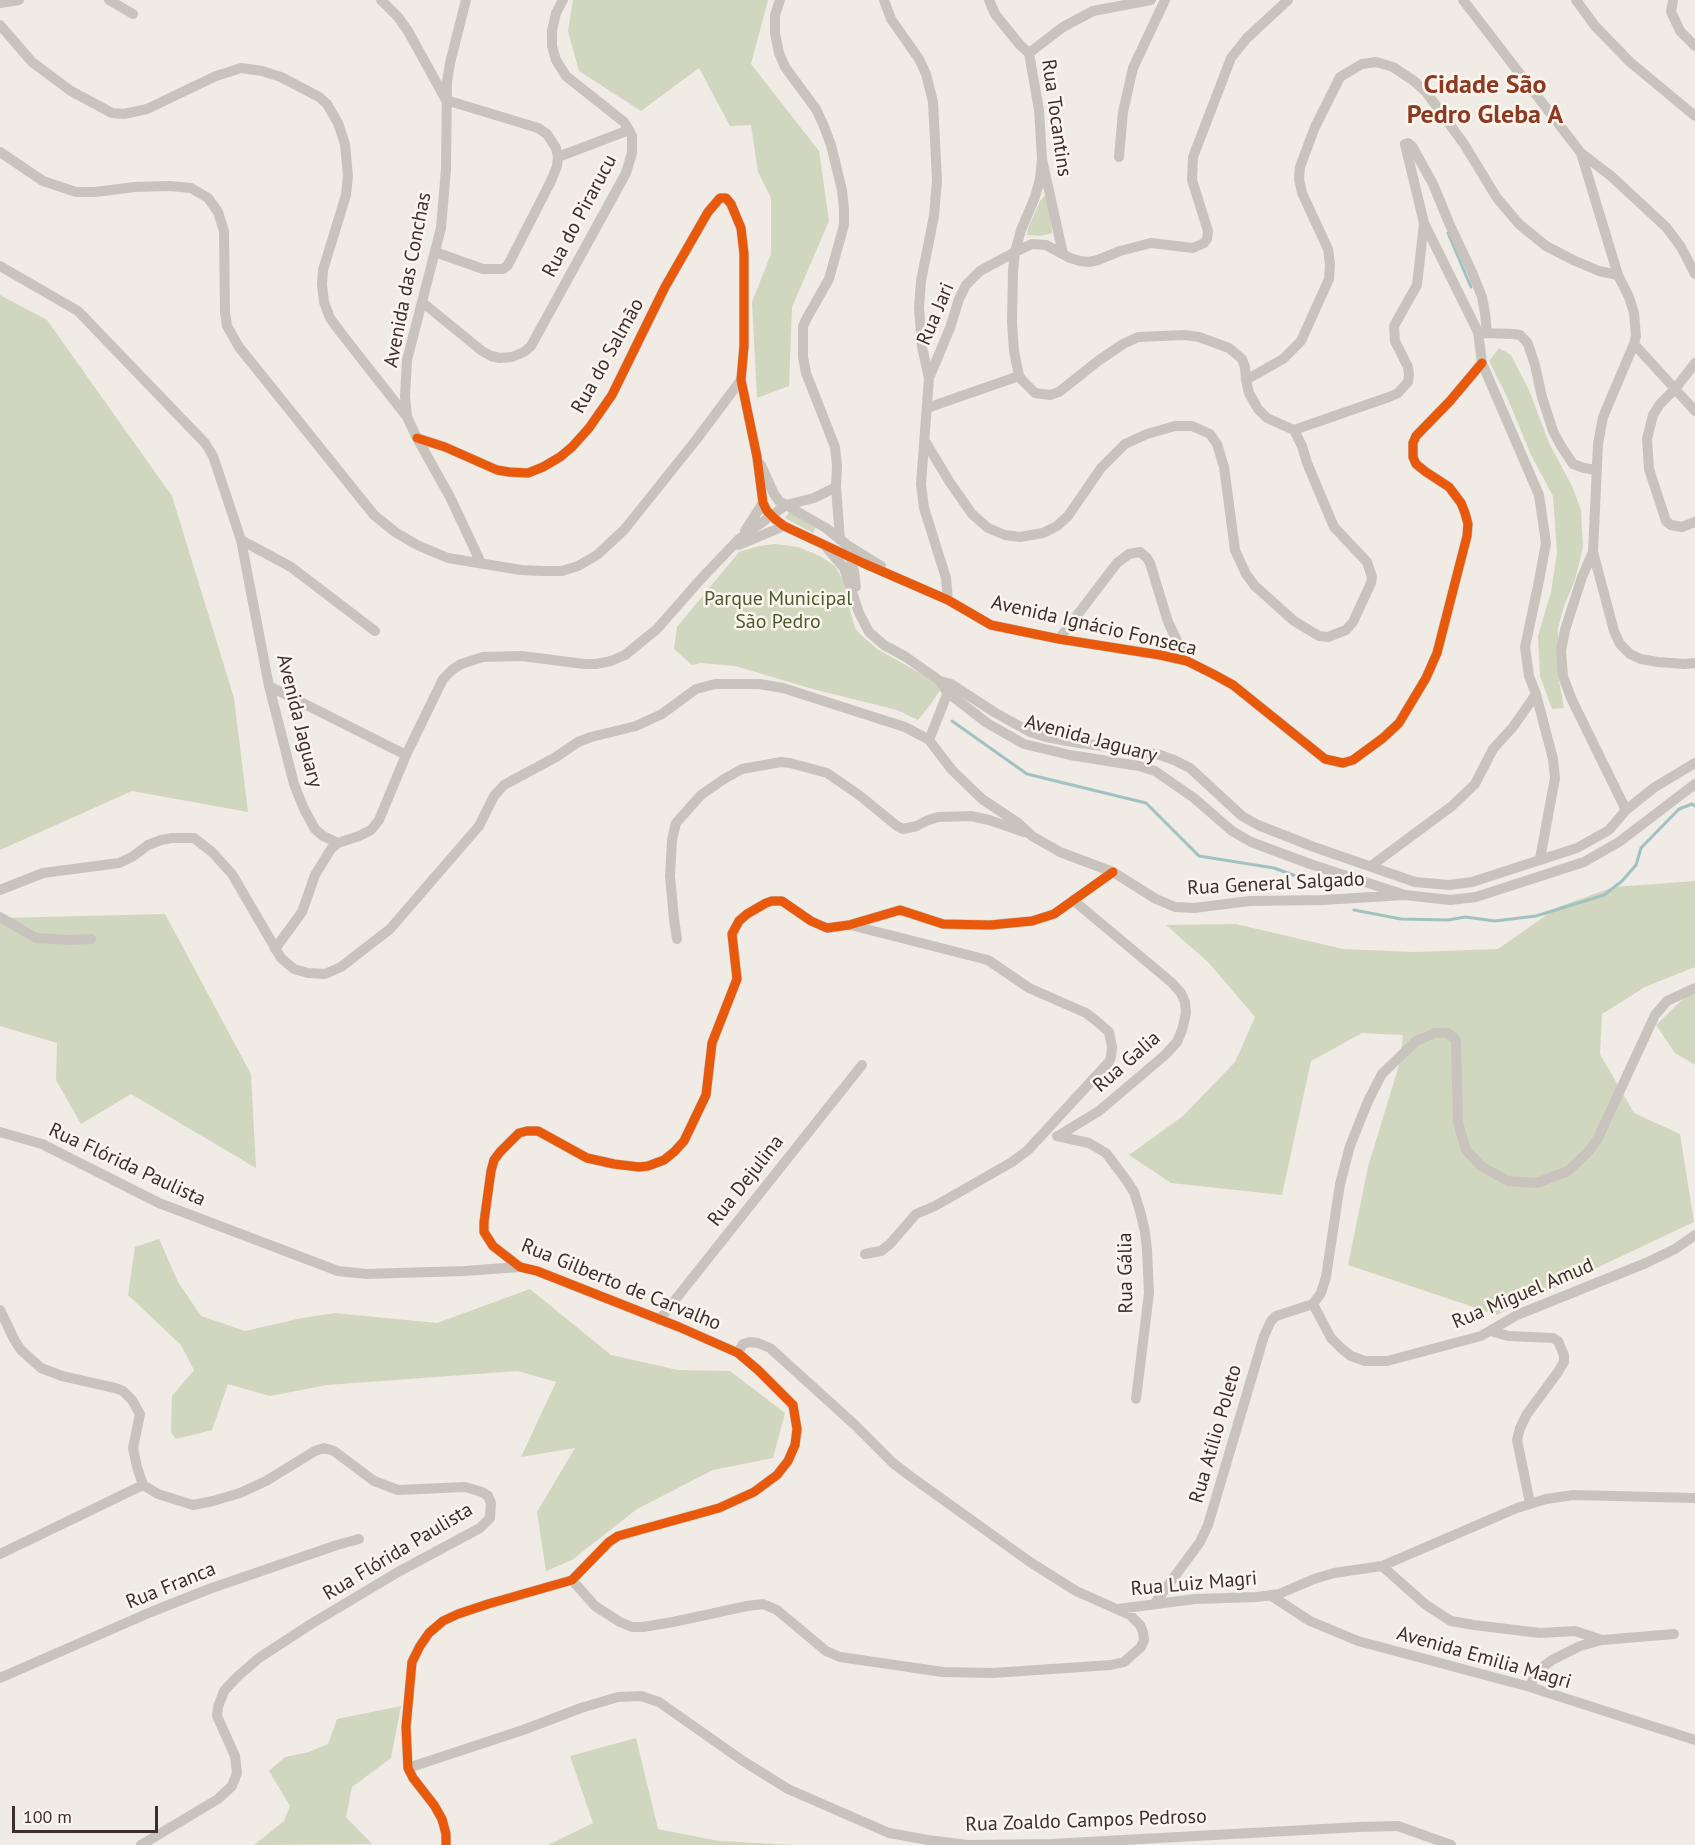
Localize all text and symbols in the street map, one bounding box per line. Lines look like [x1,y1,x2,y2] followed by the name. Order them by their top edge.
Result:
[1036,58,1076,178] street label: Rua Tocantins
[1407,70,1563,132] district label: Cidade São Pedro Gleba A
[538,151,622,281] street label: Rua do Pirarucu
[379,190,437,370] street label: Avenida das Conchas
[912,279,960,349] street label: Rua Jari
[567,294,649,418] street label: Rua do Salmão
[704,587,852,634] park label: Parque Municipal São Pedro
[989,591,1199,661] street label: Avenida Ignácio Fonseca
[271,652,327,790] street label: Avenida Jaguary
[1022,710,1160,768] street label: Avenida Jaguary
[1187,867,1365,901] street label: Rua General Salgado
[1089,1026,1165,1098] street label: Rua Galia
[45,1118,209,1212] street label: Rua Flórida Paulista
[703,1131,789,1231] street label: Rua Dejulina
[1113,1232,1139,1314] street label: Rua Gália
[518,1234,724,1336] street label: Rua Gilberto de Carvalho
[1449,1253,1597,1335] street label: Rua Miguel Amud
[1185,1362,1247,1506] street label: Rua Atílio Poleto
[319,1498,477,1606] street label: Rua Flórida Paulista
[123,1557,219,1615] street label: Rua Franca
[1130,1567,1258,1601] street label: Rua Luiz Magri
[1394,1622,1574,1694] street label: Avenida Emilia Magri
[15,1794,160,1832] scale bar
[23,1805,72,1828] text: 100 m
[965,1805,1207,1837] street label: Rua Zoaldo Campos Pedroso

